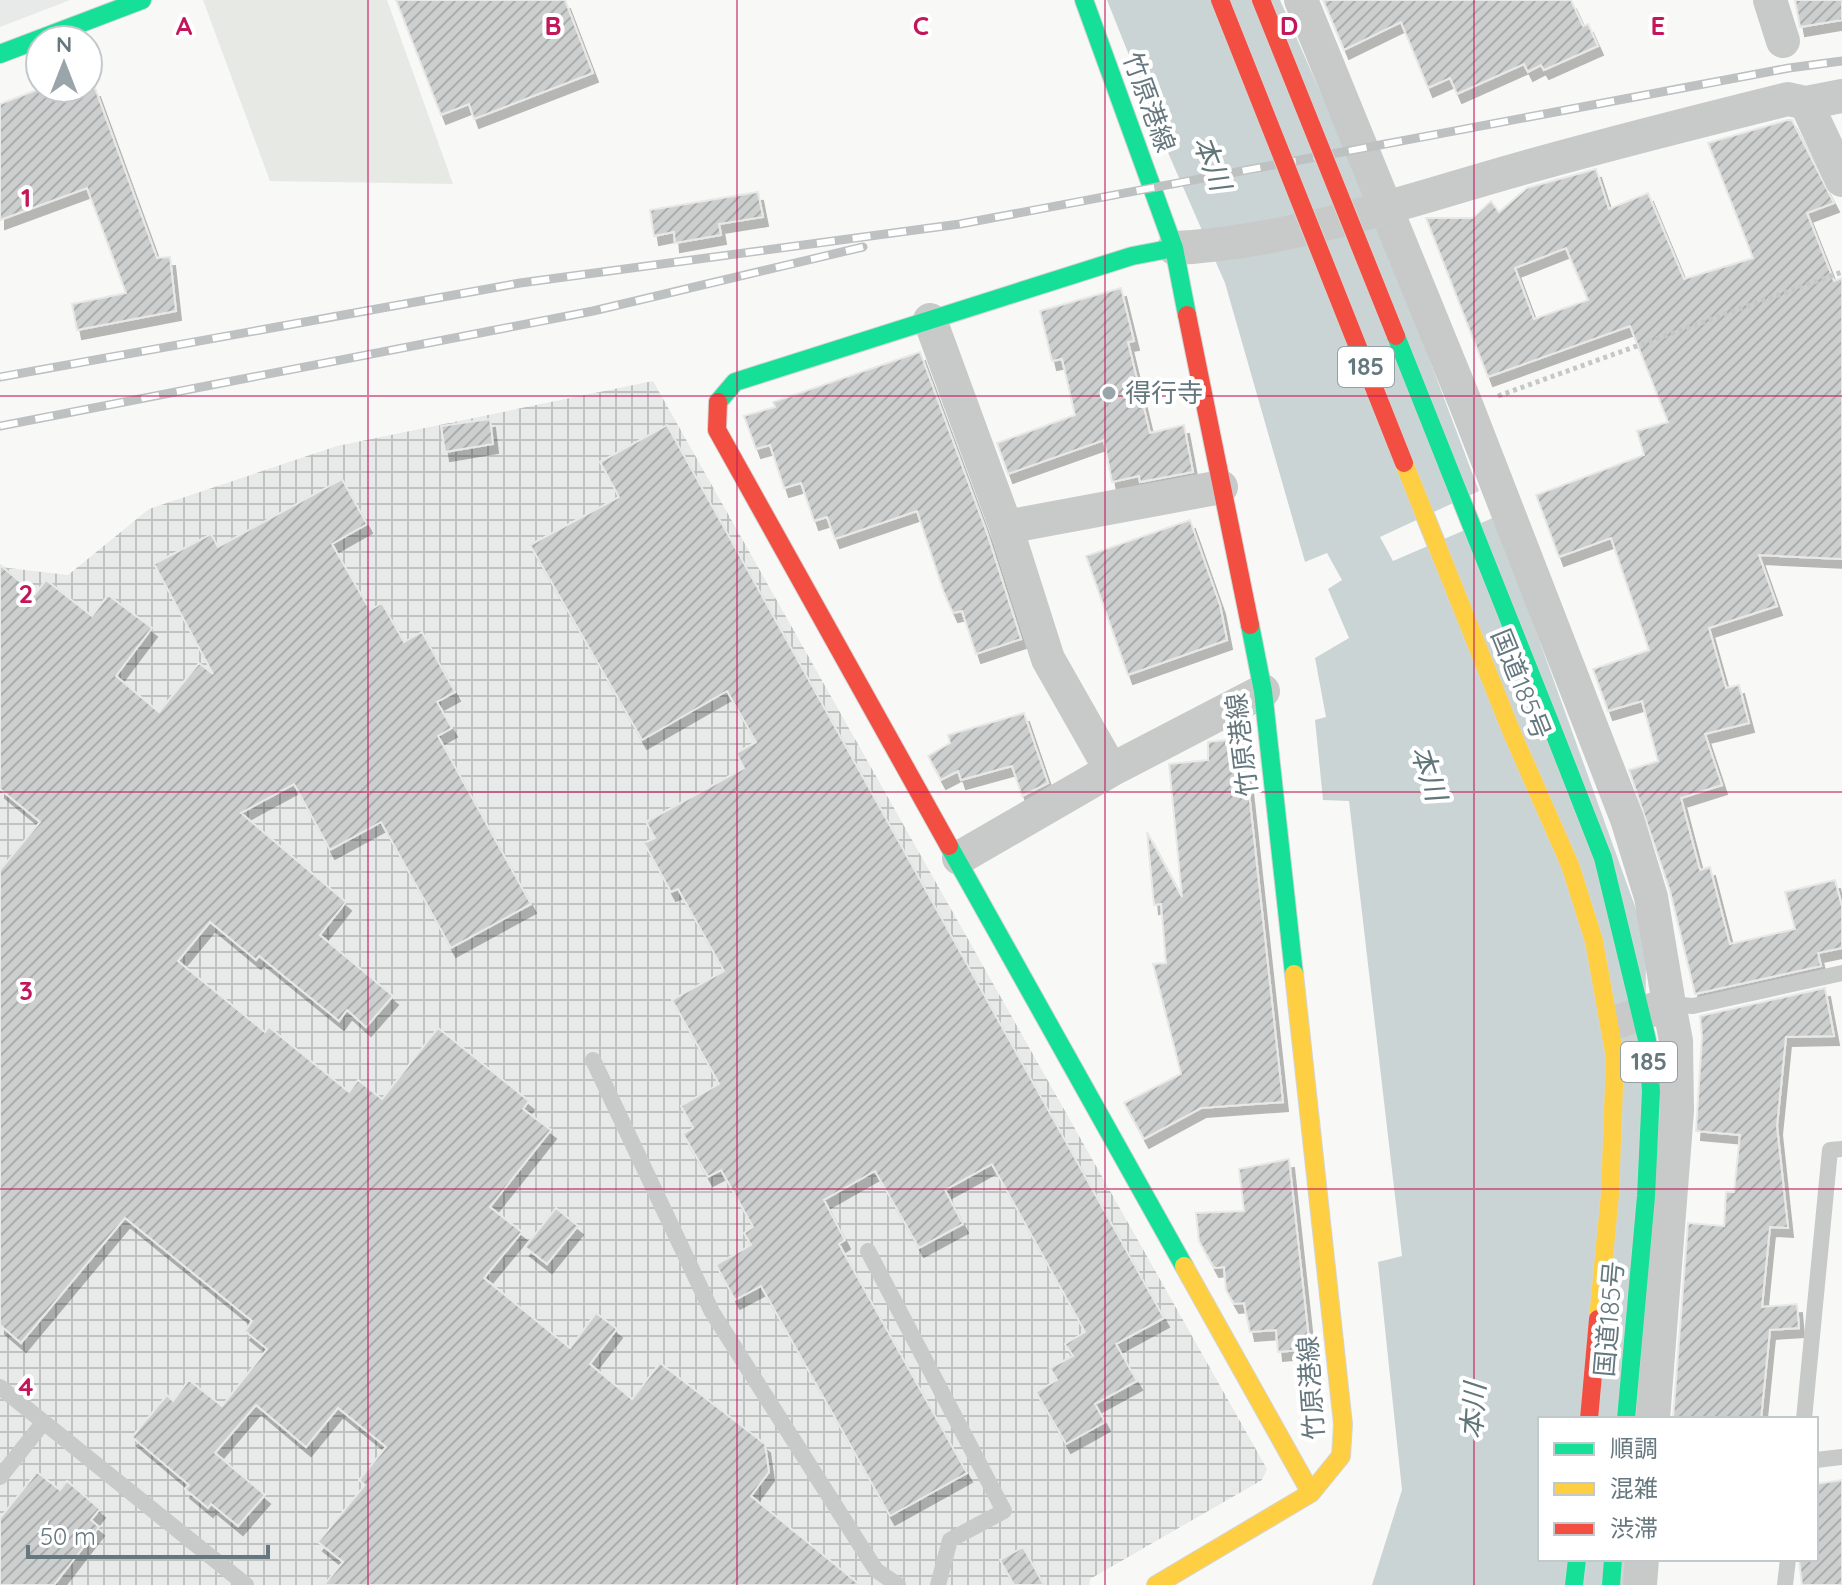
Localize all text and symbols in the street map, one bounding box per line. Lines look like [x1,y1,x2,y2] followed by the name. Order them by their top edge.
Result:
[176,9,193,42] text: A
[544,9,562,42] text: B
[913,9,929,42] text: C
[1280,9,1298,42] text: D
[1651,9,1665,42] text: E
[24,24,104,104] north arrow
[56,30,72,58] text: N
[1116,47,1183,156] street label: 竹原港線
[1186,130,1240,198] water label: 本川
[21,181,31,214] text: 1
[1338,347,1394,387] road number: 185
[1125,376,1203,409] place label: 得行寺
[1100,384,1118,402] marker: 得行寺
[19,577,33,610] text: 2
[1484,624,1558,744] street label: 国道185号
[1219,691,1264,799] street label: 竹原港線
[1404,741,1456,808] water label: 本川
[19,974,33,1007] text: 3
[1621,1042,1677,1082] road number: 185
[1587,1260,1630,1378] street label: 国道185号
[1290,1335,1331,1441] street label: 竹原港線
[18,1370,34,1403] text: 4
[1453,1379,1492,1440] water label: 本川
[1538,1417,1818,1561] legend
[1610,1433,1658,1463] text: 順調
[1610,1473,1658,1503] text: 混雑
[28,1509,268,1559] scale bar
[1610,1513,1658,1543] text: 渋滞
[40,1521,96,1551] text: 50 m

